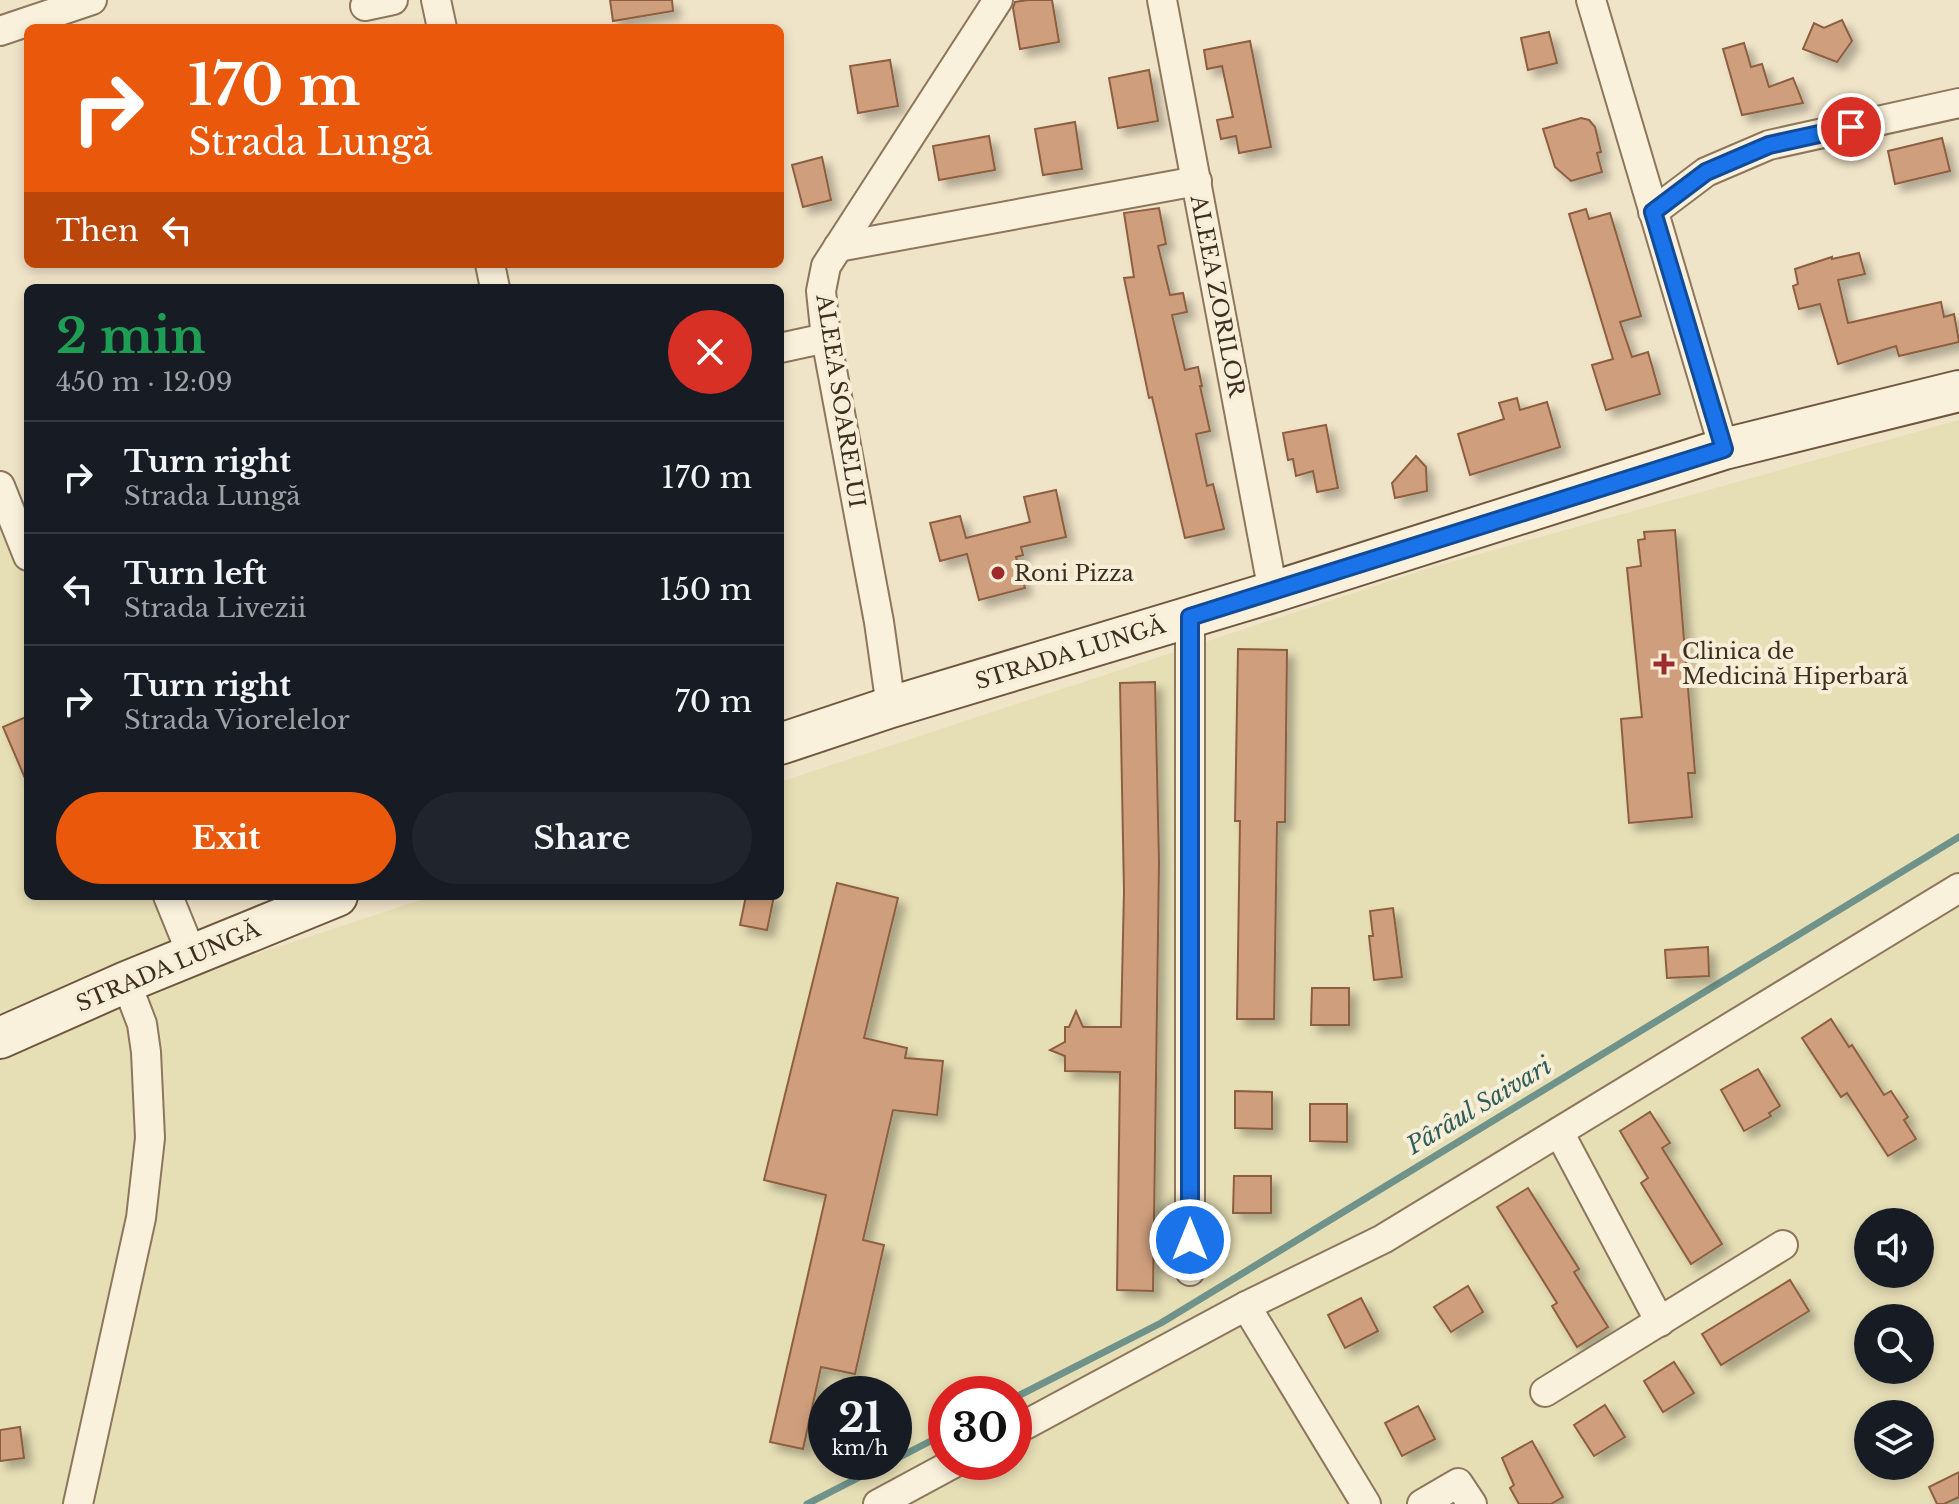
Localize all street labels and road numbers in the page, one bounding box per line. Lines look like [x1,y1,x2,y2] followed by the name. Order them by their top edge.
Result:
[1185,192,1250,400] street label: ALEEA ZORILOR
[810,292,871,510] street label: ALEEA SOARELUI
[972,610,1169,695] street label: STRADA LUNGĂ
[72,914,265,1017] street label: STRADA LUNGĂ

